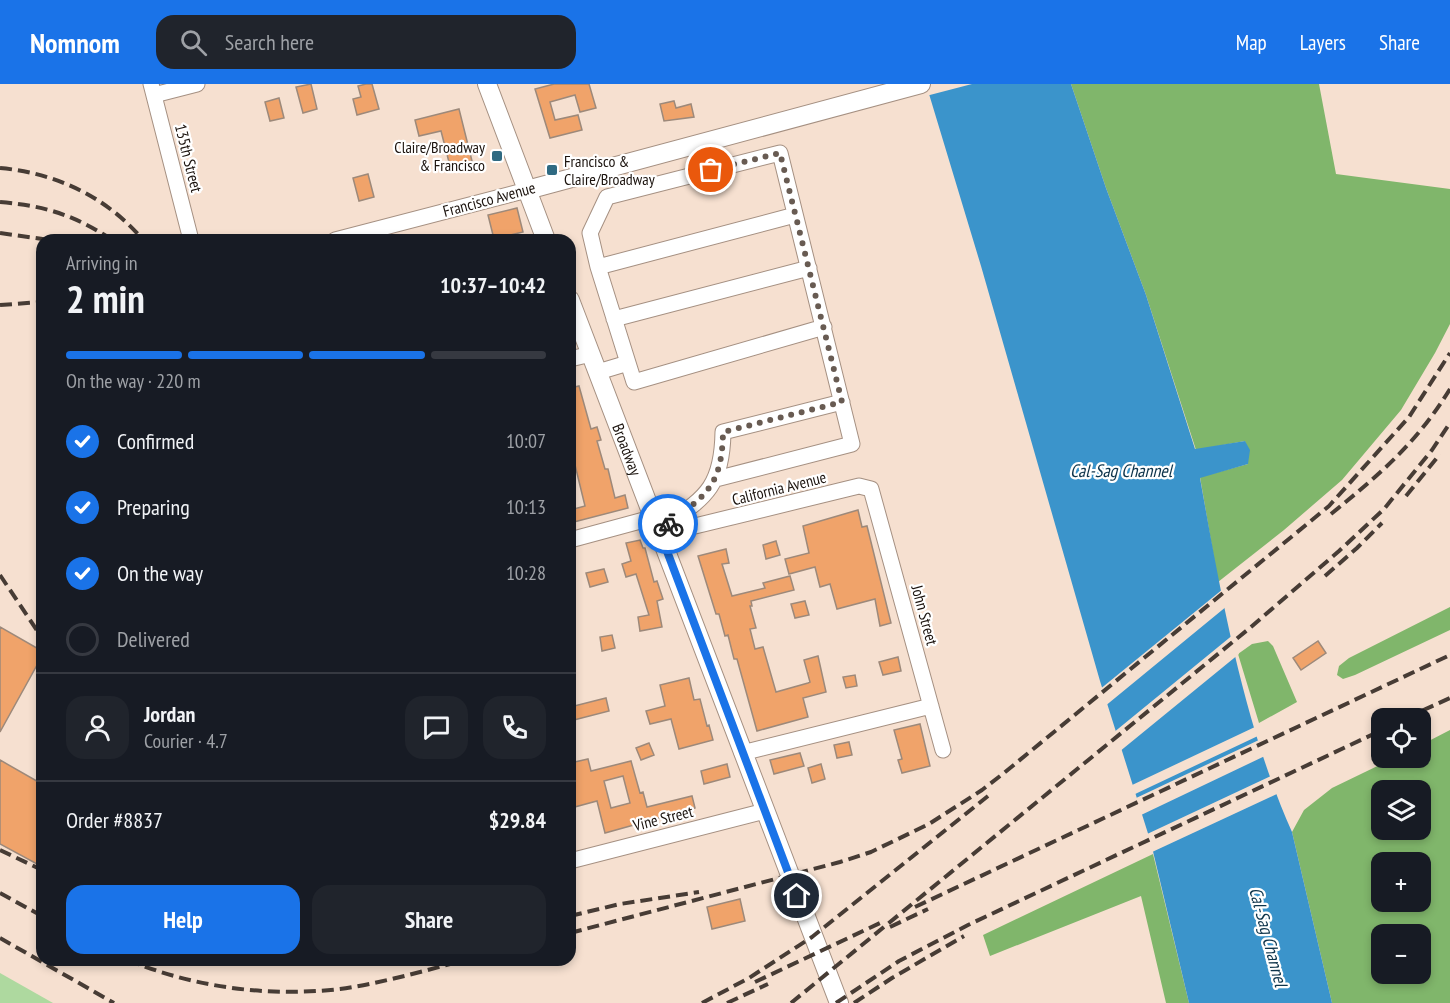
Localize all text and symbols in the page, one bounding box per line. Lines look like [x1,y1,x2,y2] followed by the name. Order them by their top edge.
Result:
[156,15,576,69] search box
[30,24,120,61] text: Nomnom
[177,26,210,59] icon: search
[225,28,314,56] text: Search here
[1236,29,1267,56] text: Map
[1300,29,1346,56] text: Layers
[1379,29,1420,56] text: Share
[171,122,207,195] street label: 135th Street
[394,137,485,175] place label: Claire/Broadway & Francisco
[685,144,736,195] pin
[490,149,504,163] marker: Claire/Broadway & Francisco
[564,151,655,189] place label: Francisco & Claire/Broadway
[694,153,727,186] icon: bag
[545,163,559,177] marker: Francisco & Claire/Broadway
[441,177,537,221] street label: Francisco Avenue
[66,250,138,276] text: Arriving in
[440,271,546,299] text: 10:37–10:42
[66,273,145,324] text: 2 min
[66,368,201,394] text: On the way · 220 m
[608,421,646,478] street label: Broadway
[66,425,99,458] icon: check
[117,427,194,455] text: Confirmed
[506,428,546,454] text: 10:07
[1070,459,1174,482] water label: Cal-Sag Channel
[730,467,828,509] street label: California Avenue
[66,491,99,524] icon: check
[117,493,190,521] text: Preparing
[506,494,546,520] text: 10:13
[638,494,698,554] courier
[652,508,685,541] icon: bike
[66,557,99,590] icon: check
[117,559,203,587] text: On the way
[506,560,546,586] text: 10:28
[907,582,943,648] street label: John Street
[117,625,190,653] text: Delivered
[66,696,129,759] button: person
[405,696,468,759] button: chat
[483,696,546,759] button: phone
[144,700,195,728] text: Jordan
[1371,708,1431,984] map controls
[1371,708,1431,768] button: locate
[144,728,228,754] text: Courier · 4.7
[1371,780,1431,840] button: layers
[630,801,696,835] street label: Vine Street
[66,806,163,834] text: Order #8837
[489,806,546,834] text: $29.84
[1371,852,1431,912] button: +
[771,870,822,921] pin
[780,879,813,912] icon: home
[66,885,300,954] button: Help
[312,885,546,954] button: Share
[1244,885,1293,991] water label: Cal-Sag Channel
[1371,924,1431,984] button: −

